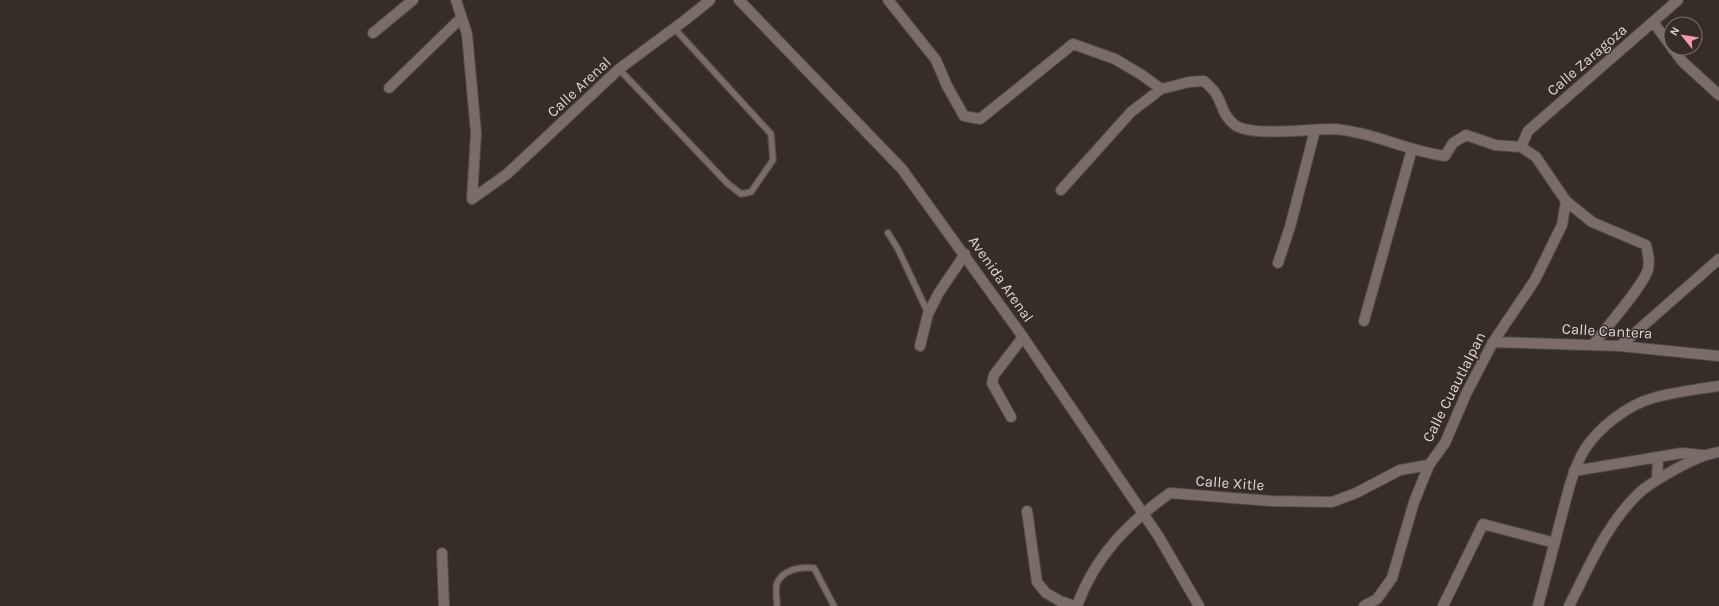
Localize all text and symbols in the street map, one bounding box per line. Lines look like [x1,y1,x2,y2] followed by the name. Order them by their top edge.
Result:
[1663,16,1703,56] north arrow
[1543,20,1631,100] street label: Calle Zaragoza
[1667,25,1682,38] text: N
[543,53,615,121] street label: Calle Arenal
[965,232,1037,326] street label: Avenida Arenal
[1561,320,1653,342] street label: Calle Cantera
[1418,329,1490,445] street label: Calle Cuautlalpan
[1195,472,1265,494] street label: Calle Xitle

